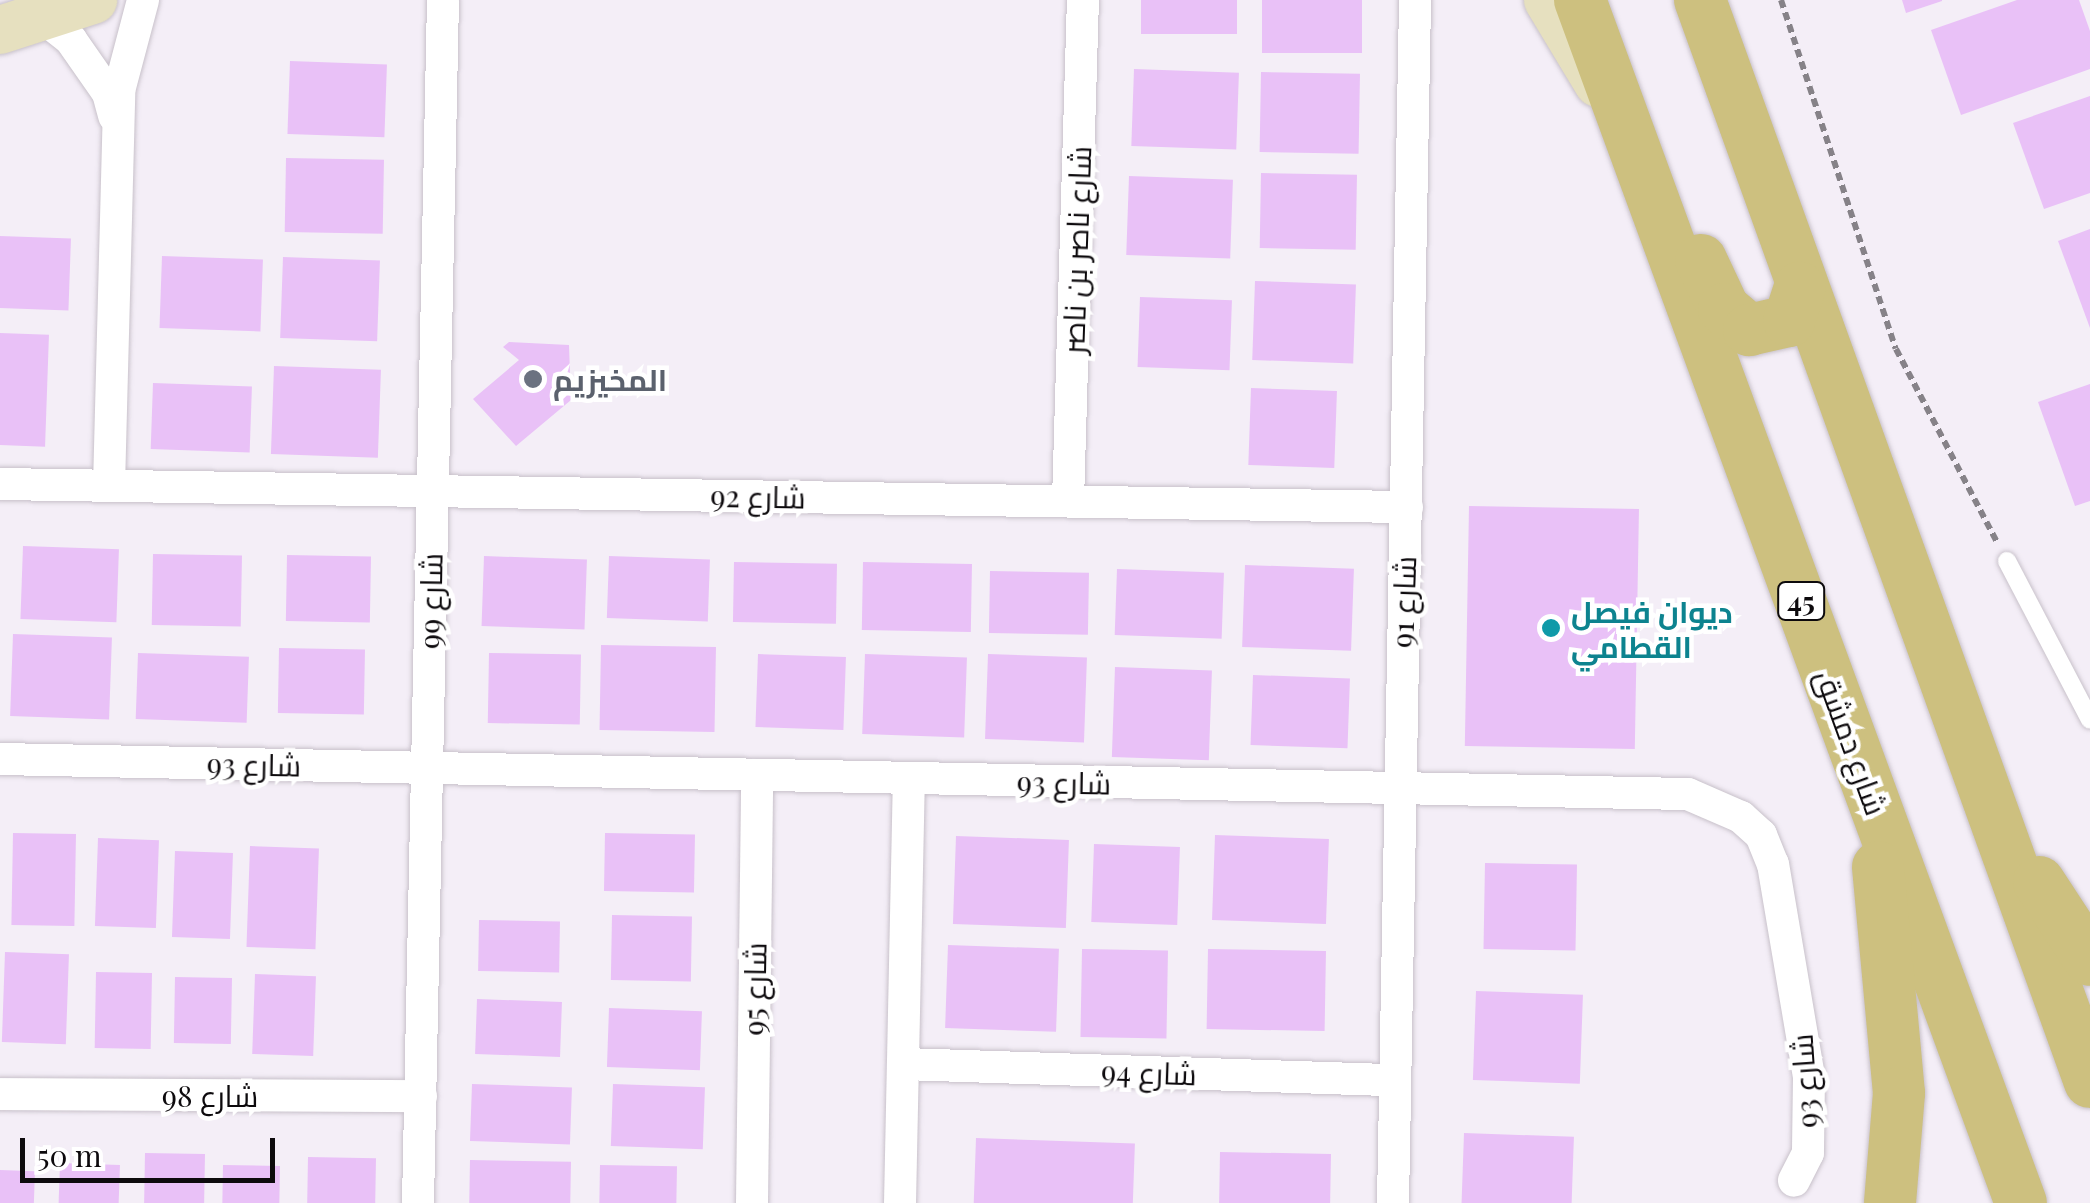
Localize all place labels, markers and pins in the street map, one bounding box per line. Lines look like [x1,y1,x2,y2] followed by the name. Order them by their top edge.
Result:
[553,361,667,397] place label: المخيزيم
[522,368,544,390] marker: المخيزيم
[1571,593,1733,664] place label: ديوان فيصل القطامي
[1540,617,1562,639] marker: ديوان فيصل القطامي

